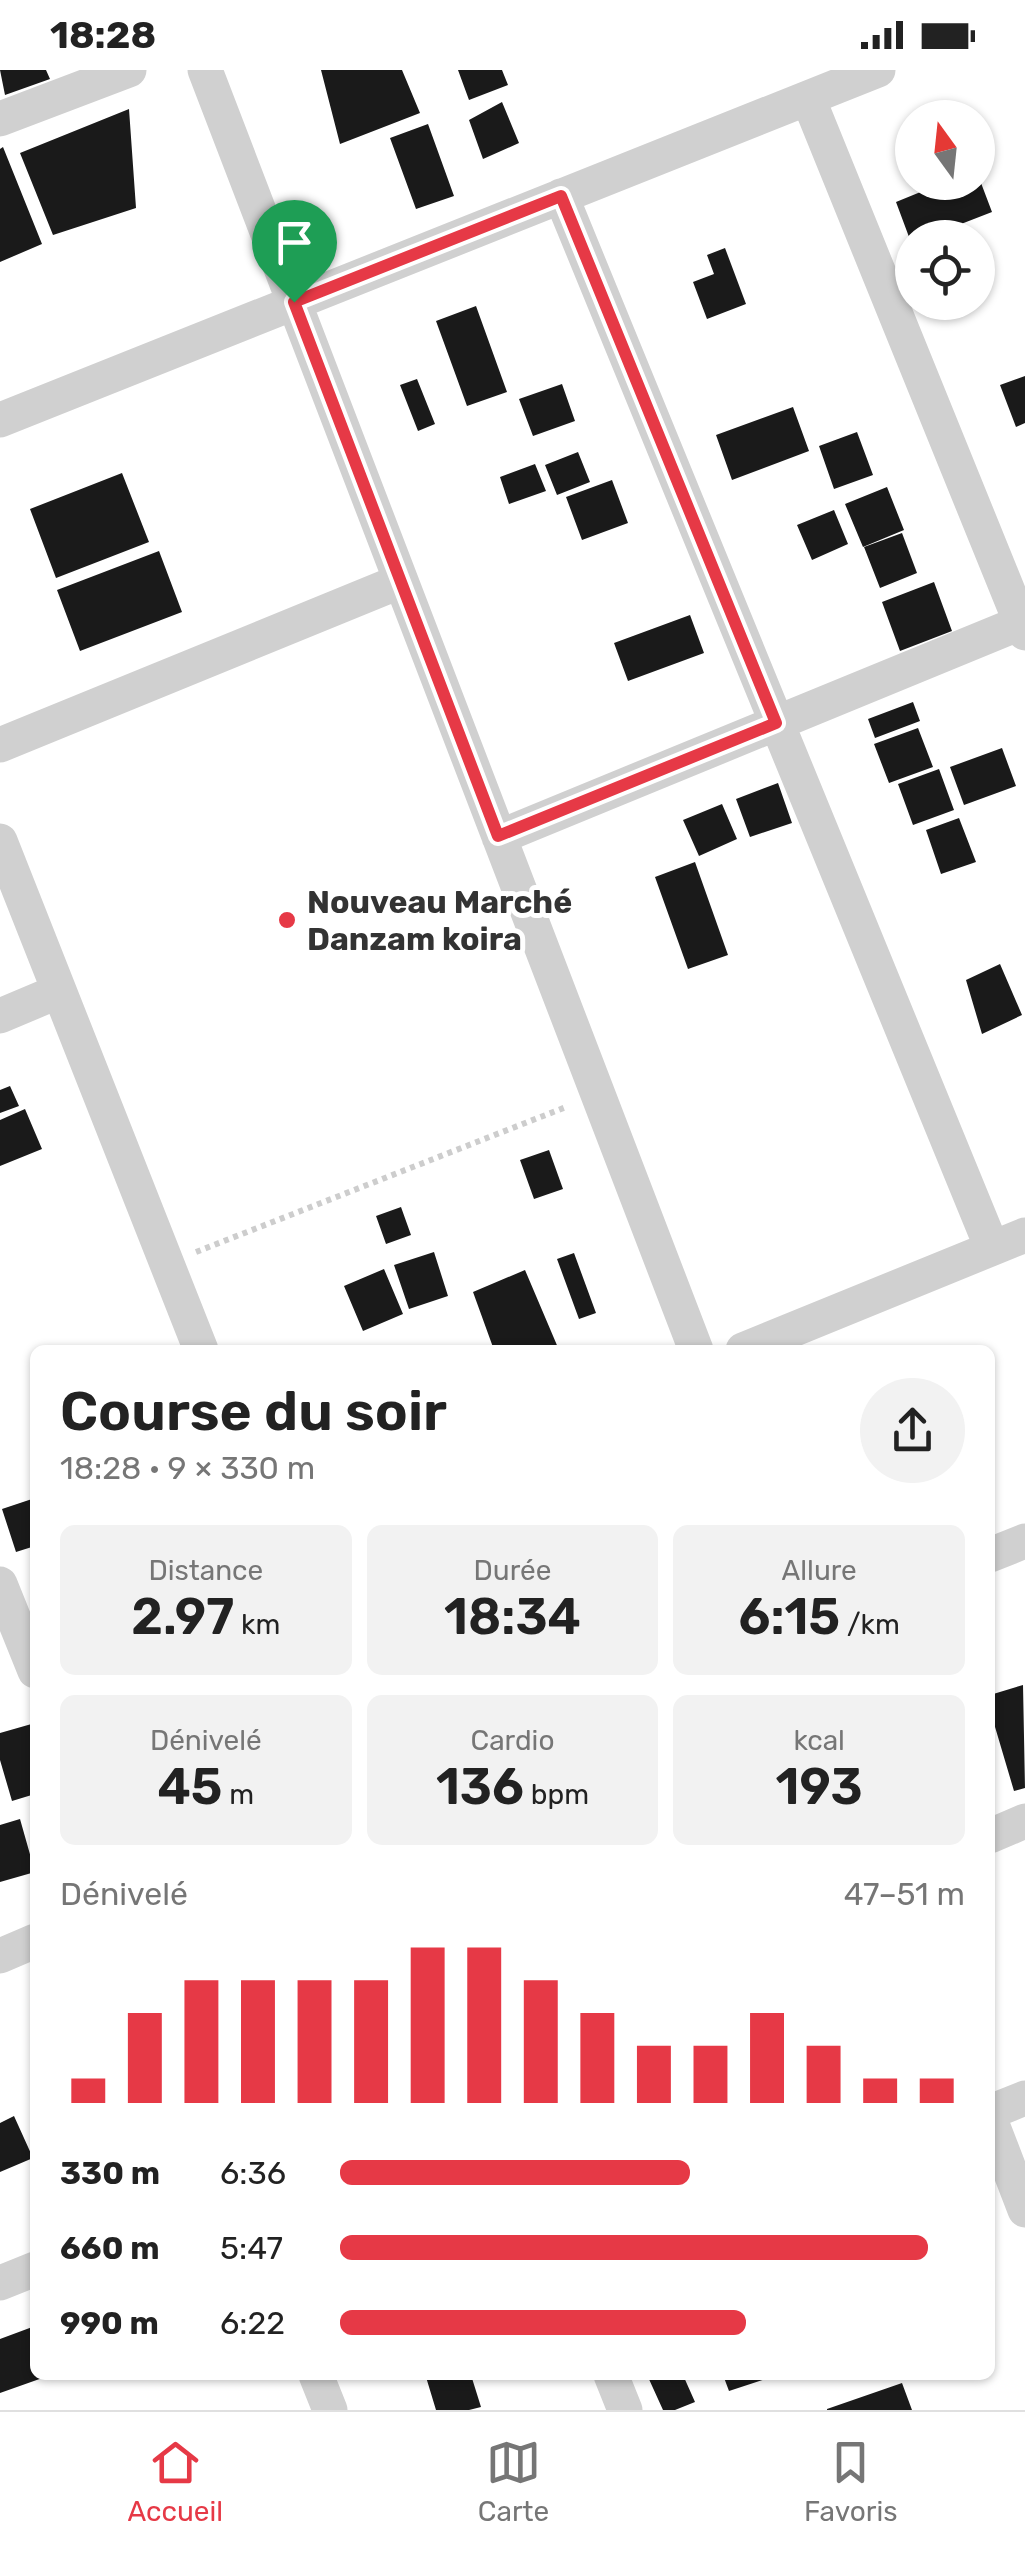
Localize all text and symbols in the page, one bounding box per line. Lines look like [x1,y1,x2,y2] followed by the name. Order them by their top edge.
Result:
[50,12,156,58] text: 18:28
[895,100,995,200] north arrow
[895,100,995,320] map controls
[252,200,337,303] pin
[267,215,322,270] icon: arrive
[895,220,995,320] button: locate
[307,883,572,958] place label: Nouveau Marché Danzam koira
[276,909,298,931] marker: Nouveau Marché Danzam koira
[860,1378,965,1483] button: share
[60,1379,447,1444] text: Course du soir
[60,1449,315,1487] text: 18:28 · 9 × 330 m
[148,1554,263,1587] text: Distance
[474,1554,551,1587] text: Durée
[782,1554,857,1587] text: Allure
[131,1587,234,1647] text: 2.97
[444,1587,581,1647] text: 18:34
[739,1587,840,1647] text: 6:15
[234,1608,280,1641] text: km
[840,1608,900,1641] text: /km
[150,1724,262,1757] text: Dénivelé
[471,1724,554,1757] text: Cardio
[793,1724,845,1757] text: kcal
[157,1757,222,1817] text: 45
[436,1757,524,1817] text: 136
[776,1757,863,1817] text: 193
[222,1778,254,1811] text: m
[524,1778,589,1811] text: bpm
[60,1875,188,1913] text: Dénivelé
[844,1875,965,1913] text: 47–51 m
[60,2154,160,2192] text: 330 m
[220,2154,286,2192] text: 6:36
[60,2229,160,2267] text: 660 m
[220,2229,283,2267] text: 5:47
[60,2304,159,2342] text: 990 m
[220,2304,285,2342] text: 6:22
[127,2435,223,2528] tab: Accueil
[478,2435,549,2528] tab: Carte
[804,2435,898,2528] tab: Favoris

